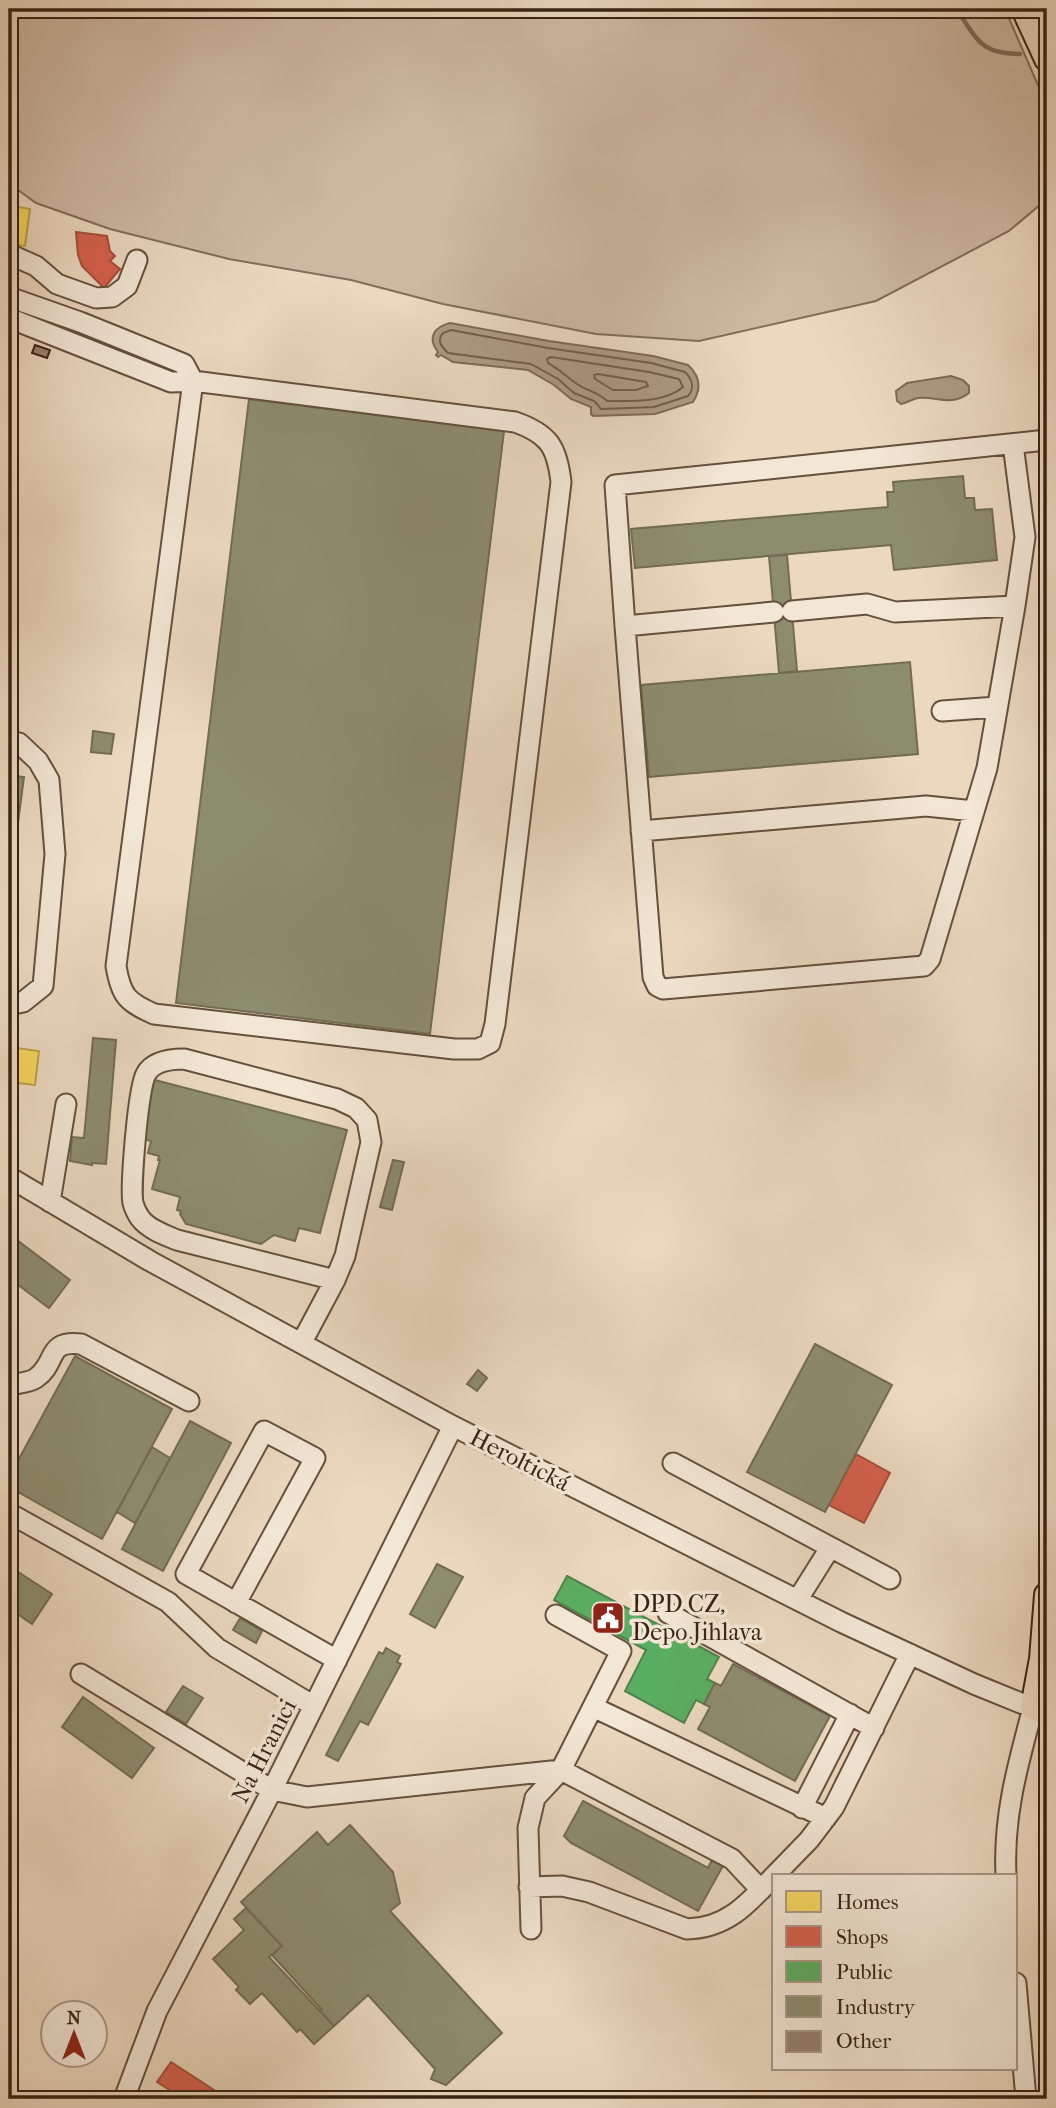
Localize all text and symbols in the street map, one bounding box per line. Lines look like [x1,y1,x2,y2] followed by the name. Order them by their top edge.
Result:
[465,1423,575,1498] street label: Heroltická
[632,1590,763,1646] place label: DPD CZ, Depo Jihlava
[589,1599,627,1637] public building icon: DPD CZ, Depo Jihlava
[226,1694,302,1808] street label: Na Hranici
[772,1874,1018,2070] legend
[836,1890,899,1914] text: Homes
[836,1925,889,1949] text: Shops
[836,1960,892,1984] text: Public
[836,1995,916,2019] text: Industry
[38,2000,108,2070] north arrow
[67,2007,82,2029] text: N
[836,2029,891,2053] text: Other

